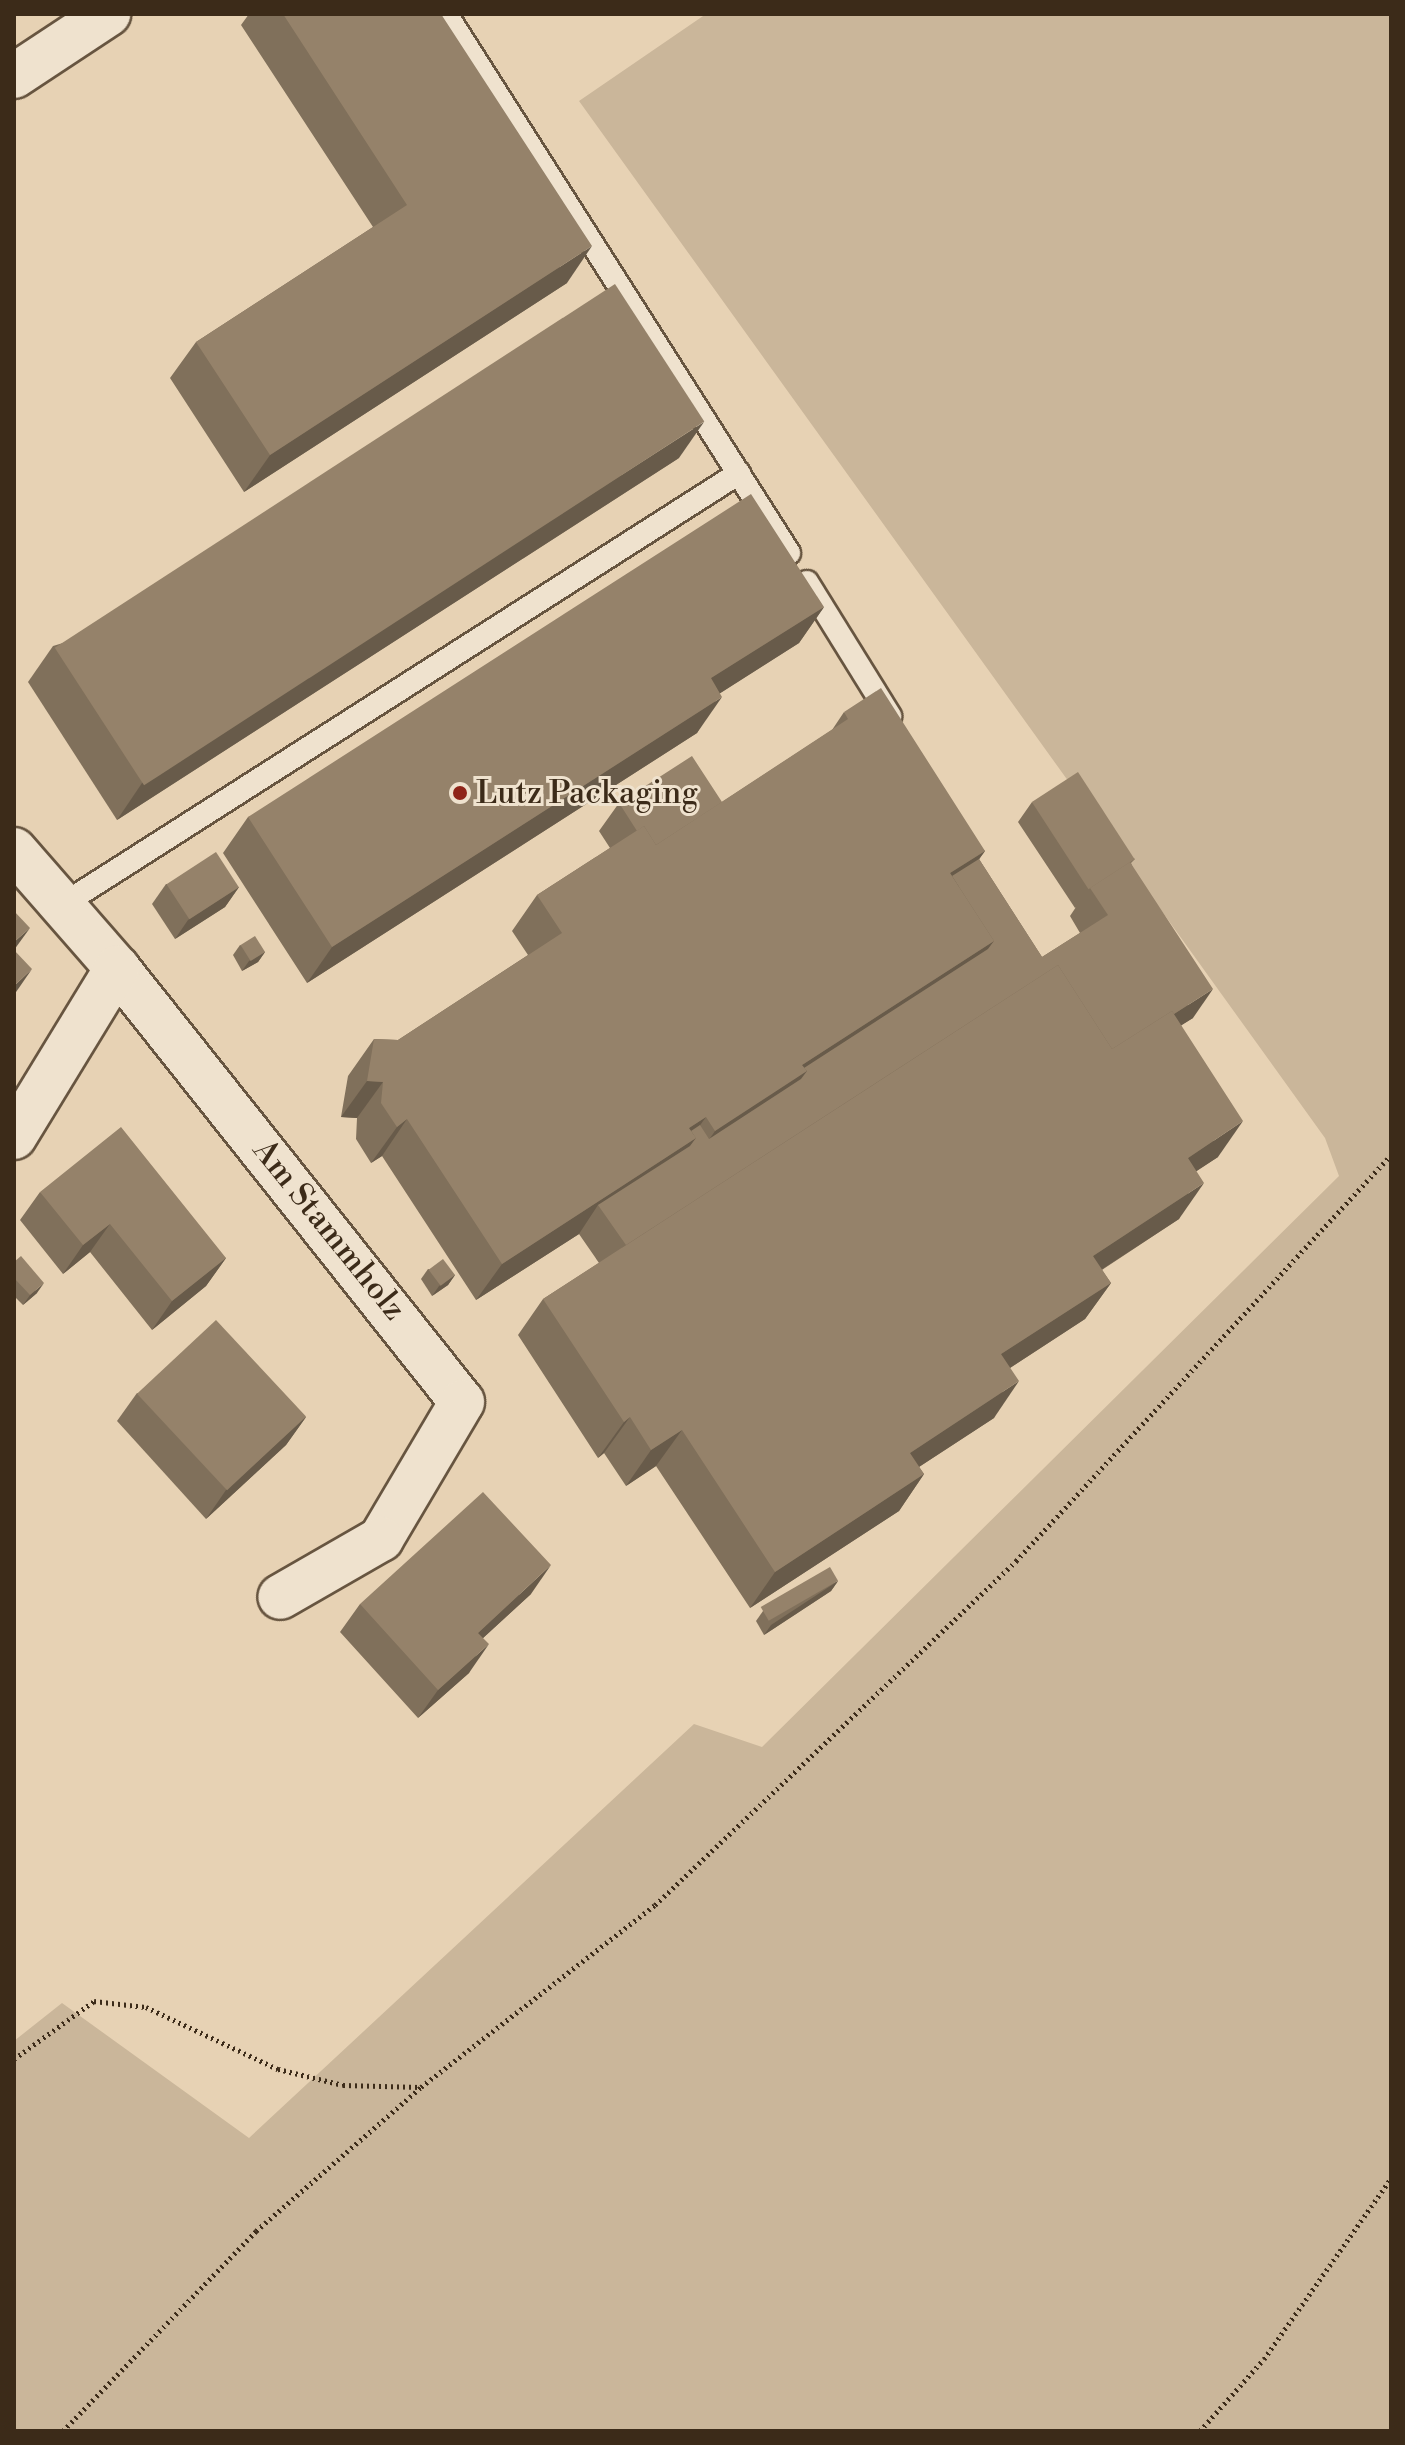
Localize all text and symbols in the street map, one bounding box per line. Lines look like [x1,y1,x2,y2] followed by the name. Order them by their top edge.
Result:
[476,774,698,812] place label: Lutz Packaging
[451,784,469,802] marker: Lutz Packaging
[245,1132,413,1328] street label: Am Stammholz

